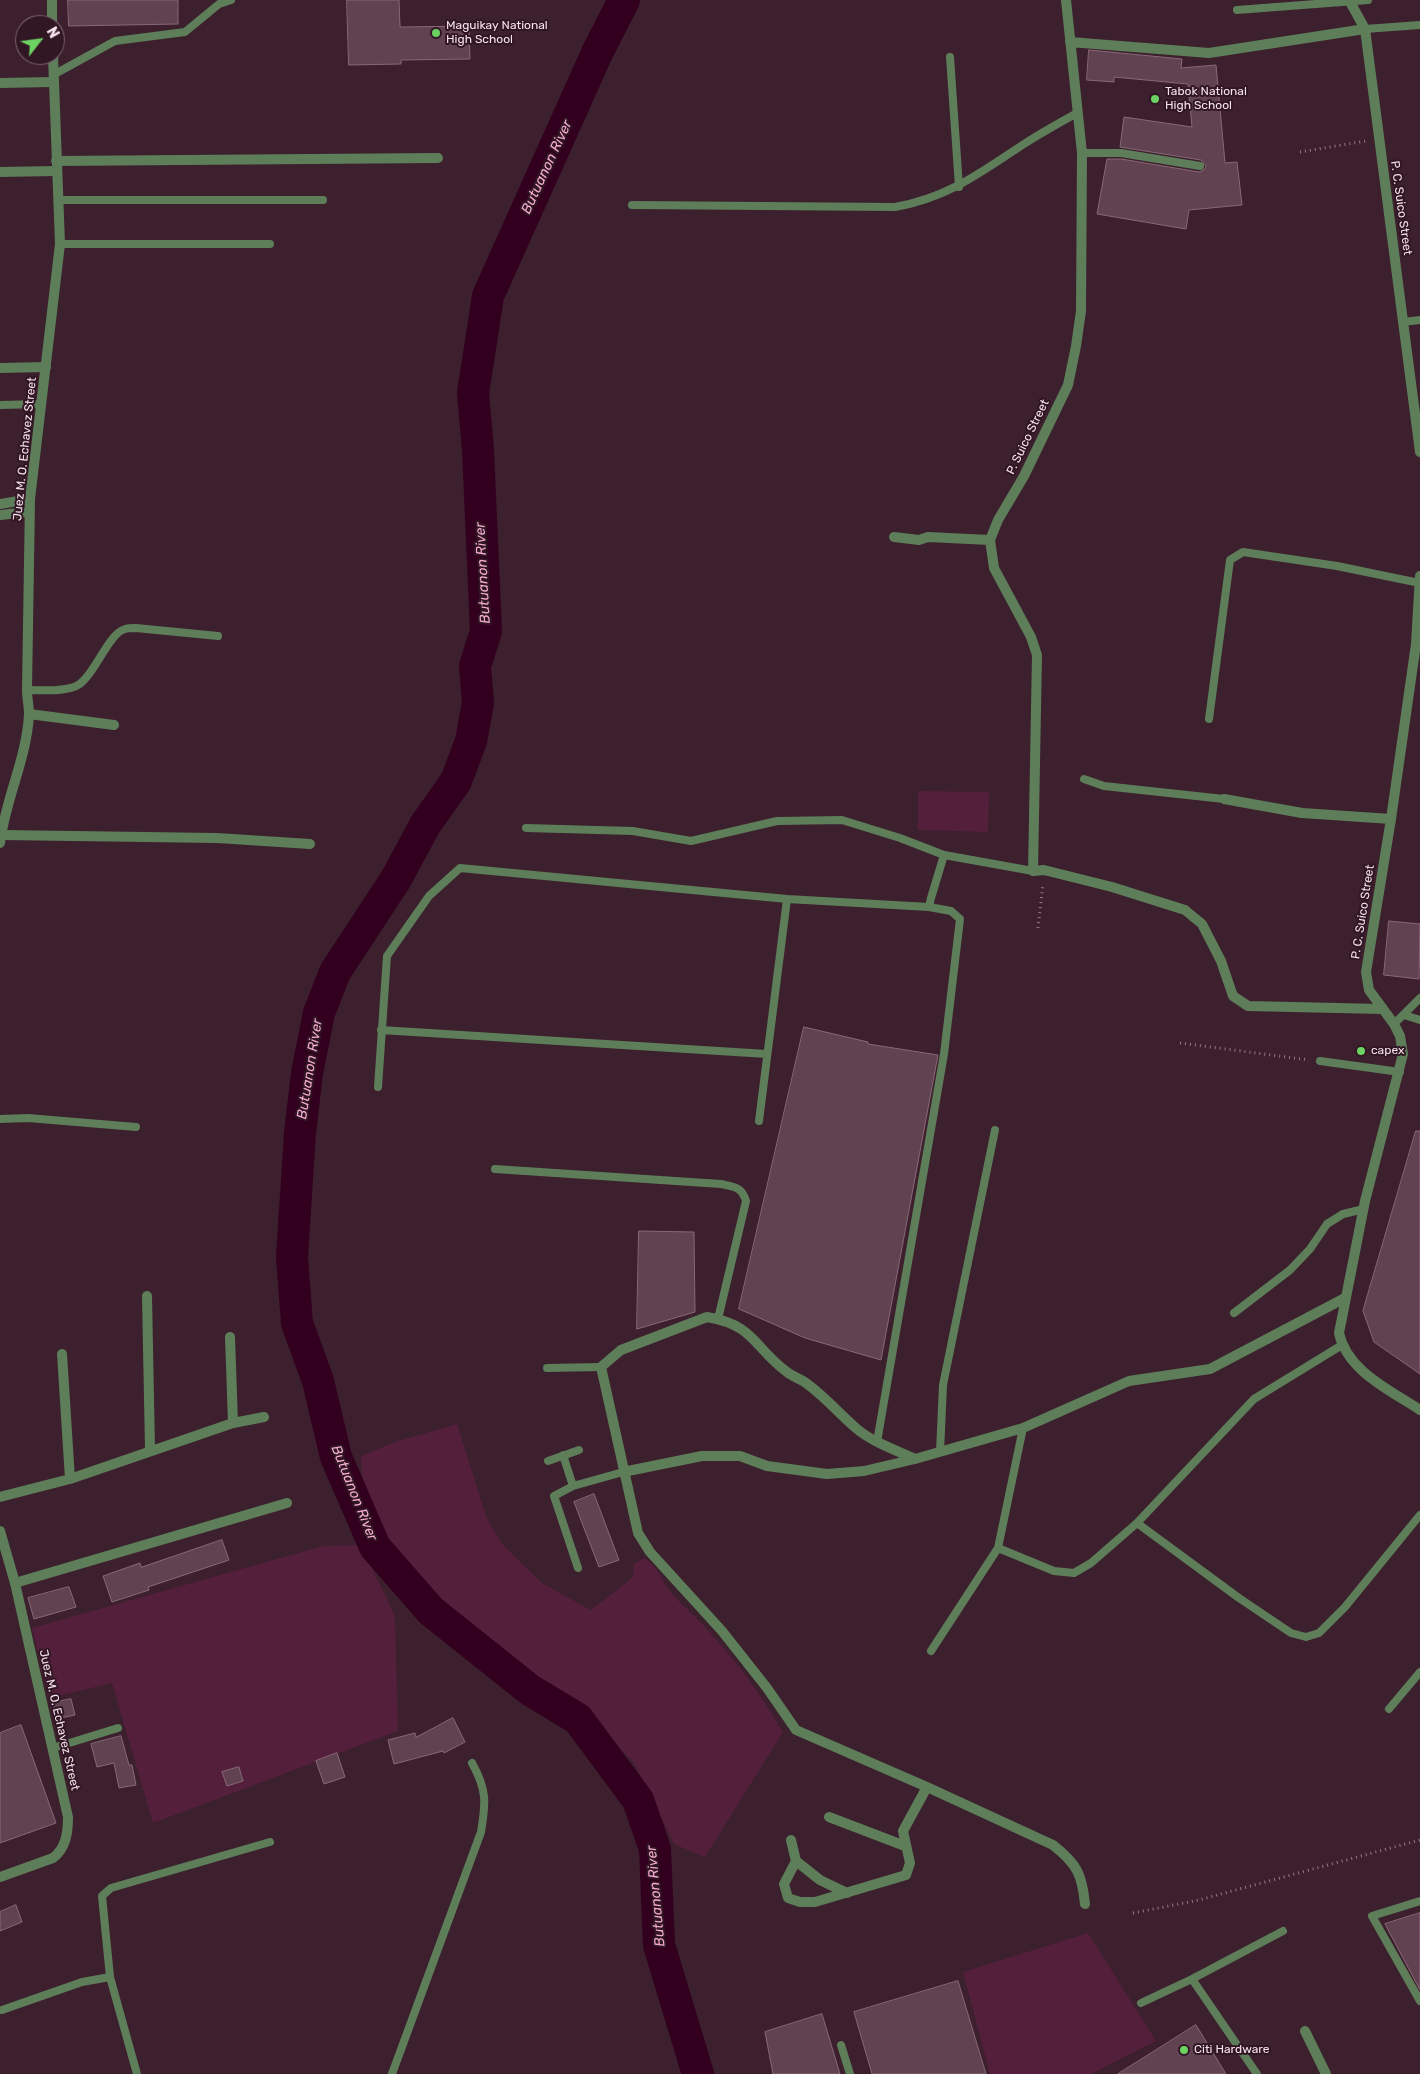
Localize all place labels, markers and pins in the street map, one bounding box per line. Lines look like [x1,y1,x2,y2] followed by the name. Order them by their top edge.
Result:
[446,19,548,47] place label: Maguikay National High School
[430,27,442,39] marker: Maguikay National High School
[1165,85,1247,113] place label: Tabok National High School
[1149,93,1161,105] marker: Tabok National High School
[1371,1044,1404,1058] place label: capex
[1355,1045,1367,1057] marker: capex
[1194,2043,1269,2057] place label: Citi Hardware
[1178,2044,1190,2056] marker: Citi Hardware

